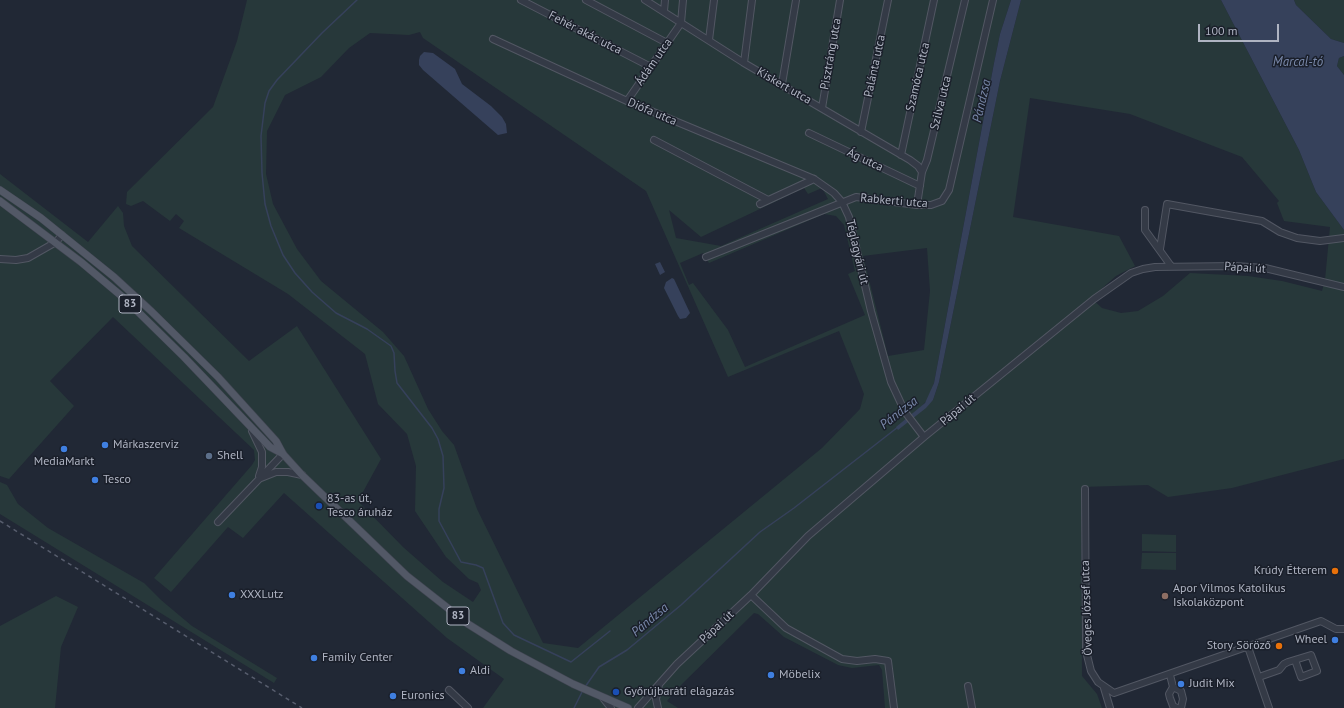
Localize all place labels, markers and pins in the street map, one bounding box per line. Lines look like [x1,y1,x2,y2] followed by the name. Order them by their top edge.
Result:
[113,438,179,452] place label: Márkaszerviz
[100,440,110,450] marker: Márkaszerviz
[59,444,69,454] marker: MediaMarkt
[217,449,243,463] place label: Shell
[204,451,214,461] marker: Shell
[34,455,94,469] place label: MediaMarkt
[103,473,131,487] place label: Tesco
[90,475,100,485] marker: Tesco
[327,492,392,520] place label: 83-as út, Tesco áruház
[314,501,324,511] marker: 83-as út, Tesco áruház
[1254,564,1327,578] place label: Krúdy Étterem
[1330,566,1340,576] marker: Krúdy Étterem
[1173,582,1285,610] place label: Apor Vilmos Katolikus Iskolaközpont
[240,588,283,602] place label: XXXLutz
[227,590,237,600] marker: XXXLutz
[1160,591,1170,601] marker: Apor Vilmos Katolikus Iskolaközpont
[1295,633,1327,647] place label: Wheel
[1330,635,1340,645] marker: Wheel
[1207,639,1271,653] place label: Story Söröző
[1274,641,1284,651] marker: Story Söröző
[322,651,393,665] place label: Family Center
[309,653,319,663] marker: Family Center
[470,664,490,678] place label: Aldi
[457,666,467,676] marker: Aldi
[779,668,820,682] place label: Möbelix
[766,670,776,680] marker: Möbelix
[1189,677,1235,691] place label: Judit Mix
[1176,679,1186,689] marker: Judit Mix
[624,685,734,699] place label: Győrújbaráti elágazás
[611,687,621,697] marker: Győrújbaráti elágazás
[401,689,445,703] place label: Euronics
[388,691,398,701] marker: Euronics

